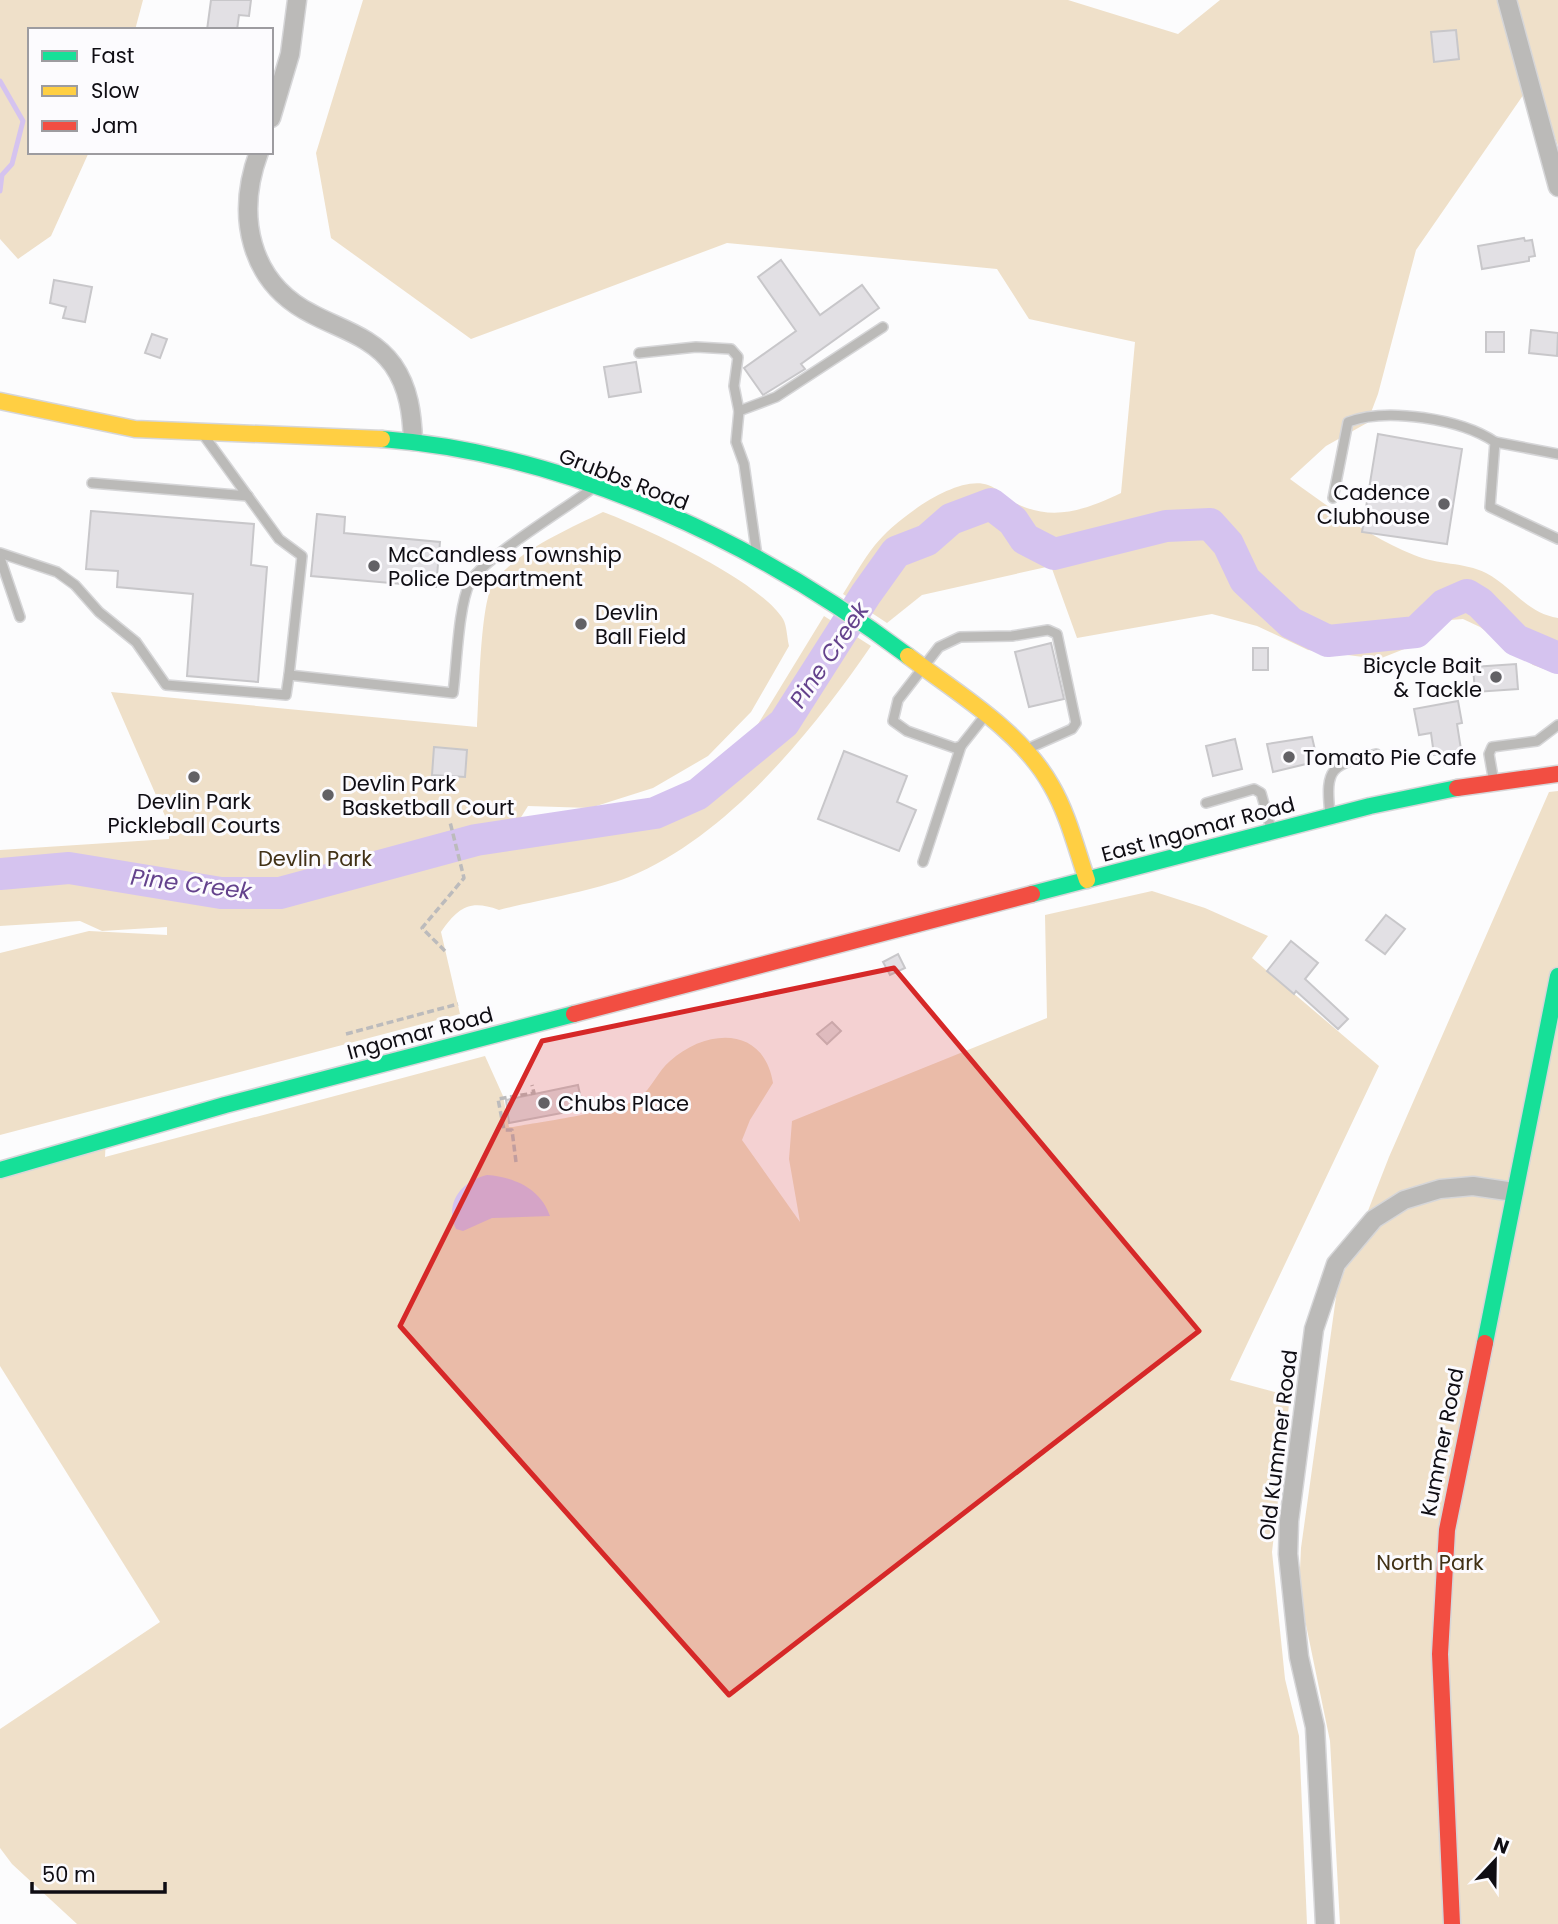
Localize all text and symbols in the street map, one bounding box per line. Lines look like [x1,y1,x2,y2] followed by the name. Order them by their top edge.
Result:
[28,28,273,154] legend
[91,41,134,70] text: Fast
[91,76,139,105] text: Slow
[91,111,138,140] text: Jam
[555,441,693,517] street label: Grubbs Road
[1317,478,1430,531] place label: Cadence Clubhouse
[1436,496,1452,512] marker: Cadence Clubhouse
[388,540,622,593] place label: McCandless Township Police Department
[366,558,382,574] marker: McCandless Township Police Department
[782,595,877,714] water label: Pine Creek
[595,598,686,651] place label: Devlin Ball Field
[573,616,589,632] marker: Devlin Ball Field
[1363,651,1482,704] place label: Bicycle Bait & Tackle
[1488,669,1504,685] marker: Bicycle Bait & Tackle
[1303,743,1477,772] place label: Tomato Pie Cafe
[1281,749,1297,765] marker: Tomato Pie Cafe
[186,769,202,785] marker: Devlin Park Pickleball Courts
[342,769,514,822] place label: Devlin Park Basketball Court
[108,787,280,840] place label: Devlin Park Pickleball Courts
[320,787,336,803] marker: Devlin Park Basketball Court
[1098,789,1298,869] street label: East Ingomar Road
[258,844,372,873] park label: Devlin Park
[129,861,254,907] water label: Pine Creek
[344,1000,496,1066] street label: Ingomar Road
[558,1089,689,1118] place label: Chubs Place
[536,1095,552,1111] marker: Chubs Place
[1252,1348,1304,1542] street label: Old Kummer Road
[1413,1365,1471,1519] street label: Kummer Road
[1376,1548,1484,1577] park label: North Park
[1460,1826,1530,1896] north arrow
[1489,1831,1513,1861] text: N
[32,1850,164,1894] scale bar
[42,1860,96,1889] text: 50 m

